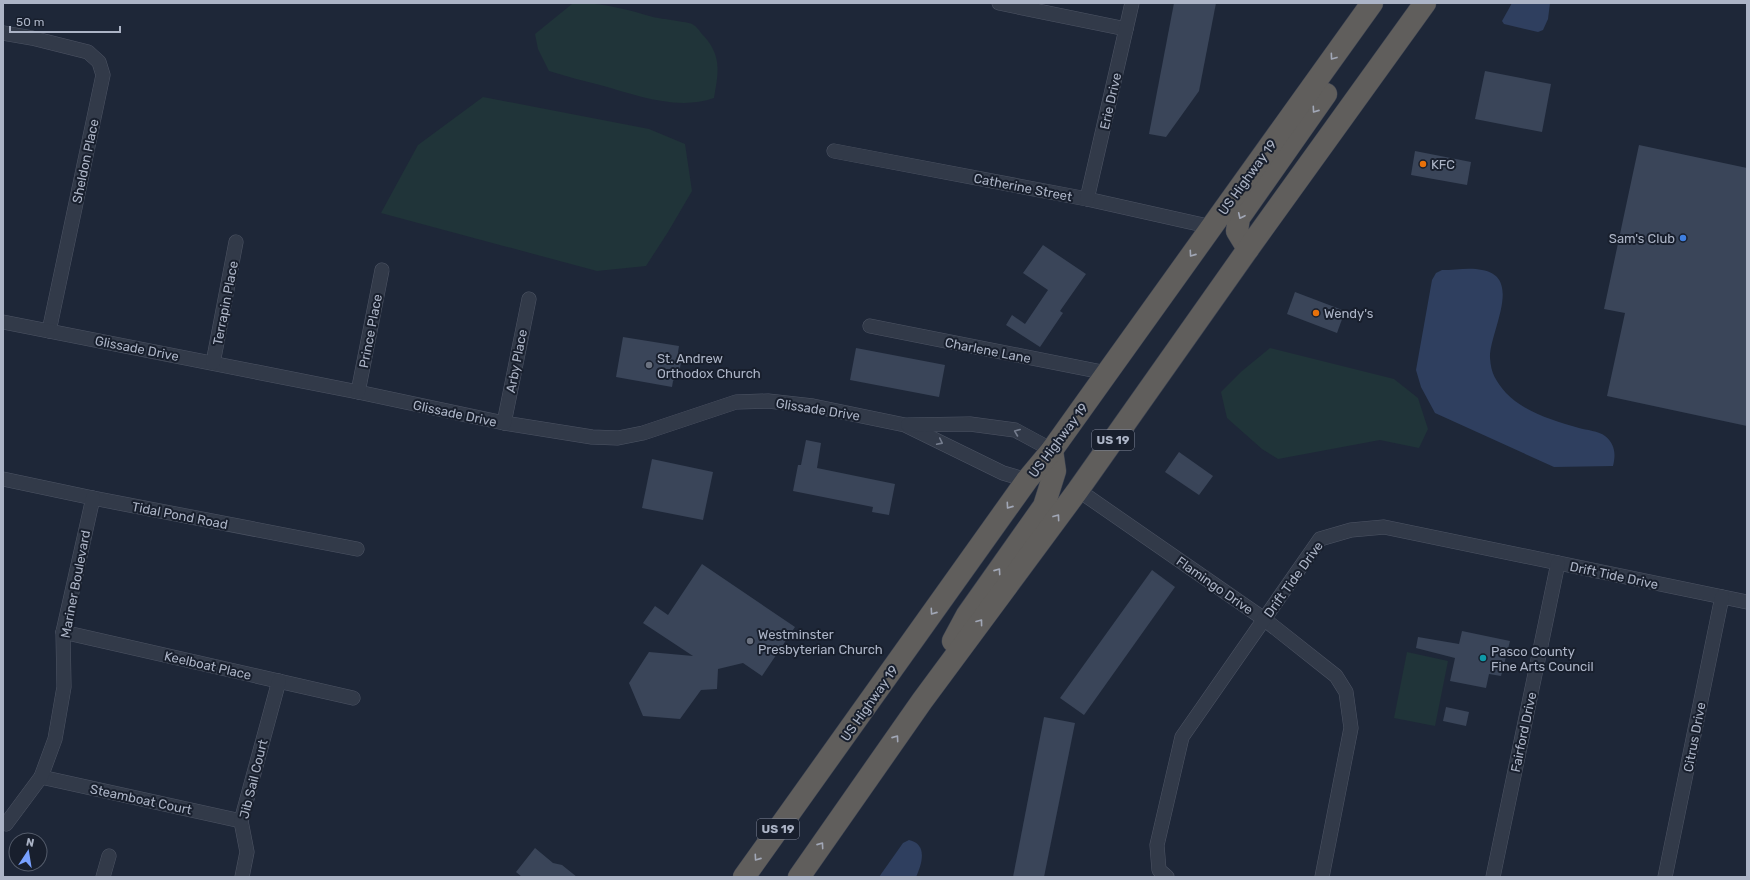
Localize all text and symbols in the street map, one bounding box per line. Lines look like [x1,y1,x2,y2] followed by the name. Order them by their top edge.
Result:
[10,8,120,34] scale bar
[16,15,44,29] text: 50 m
[1331,53,1338,60] one-way arrow
[1097,71,1124,131] street label: Erie Drive
[1313,105,1320,112] one-way arrow
[69,118,102,205] street label: Sheldon Place
[1215,137,1281,218] street label: US Highway 19
[1431,157,1455,172] place label: KFC
[1418,159,1428,169] marker: KFC
[972,171,1073,204] street label: Catherine Street
[1238,212,1246,220] one-way arrow
[1609,231,1675,246] place label: Sam's Club
[1678,233,1688,243] marker: Sam's Club
[1189,250,1197,257] one-way arrow
[210,260,241,347] street label: Terrapin Place
[356,293,385,369] street label: Prince Place
[1324,306,1374,321] place label: Wendy's
[1311,308,1321,318] marker: Wendy's
[503,328,530,394] street label: Arby Place
[94,333,180,364] street label: Glissade Drive
[944,335,1032,366] street label: Charlene Lane
[657,351,761,381] place label: St. Andrew Orthodox Church
[644,360,654,370] marker: St. Andrew Orthodox Church
[775,395,861,424] street label: Glissade Drive
[412,397,498,430] street label: Glissade Drive
[1026,400,1092,481] street label: US Highway 19
[1013,429,1020,437] one-way arrow
[1092,430,1134,450] road number: US 19
[936,437,944,445] one-way arrow
[131,499,229,532] street label: Tidal Pond Road
[1006,502,1013,509] one-way arrow
[1053,515,1060,522] one-way arrow
[58,529,93,639] street label: Mariner Boulevard
[1261,538,1326,620] street label: Drift Tide Drive
[1173,553,1256,618] street label: Flamingo Drive
[1568,559,1660,592] street label: Drift Tide Drive
[993,568,1001,575] one-way arrow
[930,608,938,615] one-way arrow
[976,619,983,626] one-way arrow
[758,627,883,657] place label: Westminster Presbyterian Church
[745,636,755,646] marker: Westminster Presbyterian Church
[1491,644,1594,674] place label: Pasco County Fine Arts Council
[163,648,253,683] street label: Keelboat Place
[1478,653,1488,663] marker: Pasco County Fine Arts Council
[838,662,902,745] street label: US Highway 19
[1508,691,1539,774] street label: Fairford Drive
[1680,701,1709,773] street label: Citrus Drive
[891,736,898,743] one-way arrow
[236,738,271,820] street label: Jib Sail Court
[89,781,193,818] street label: Steamboat Court
[757,819,799,839] road number: US 19
[8,832,48,872] north arrow
[25,836,35,850] text: N
[816,842,824,849] one-way arrow
[754,854,762,861] one-way arrow

